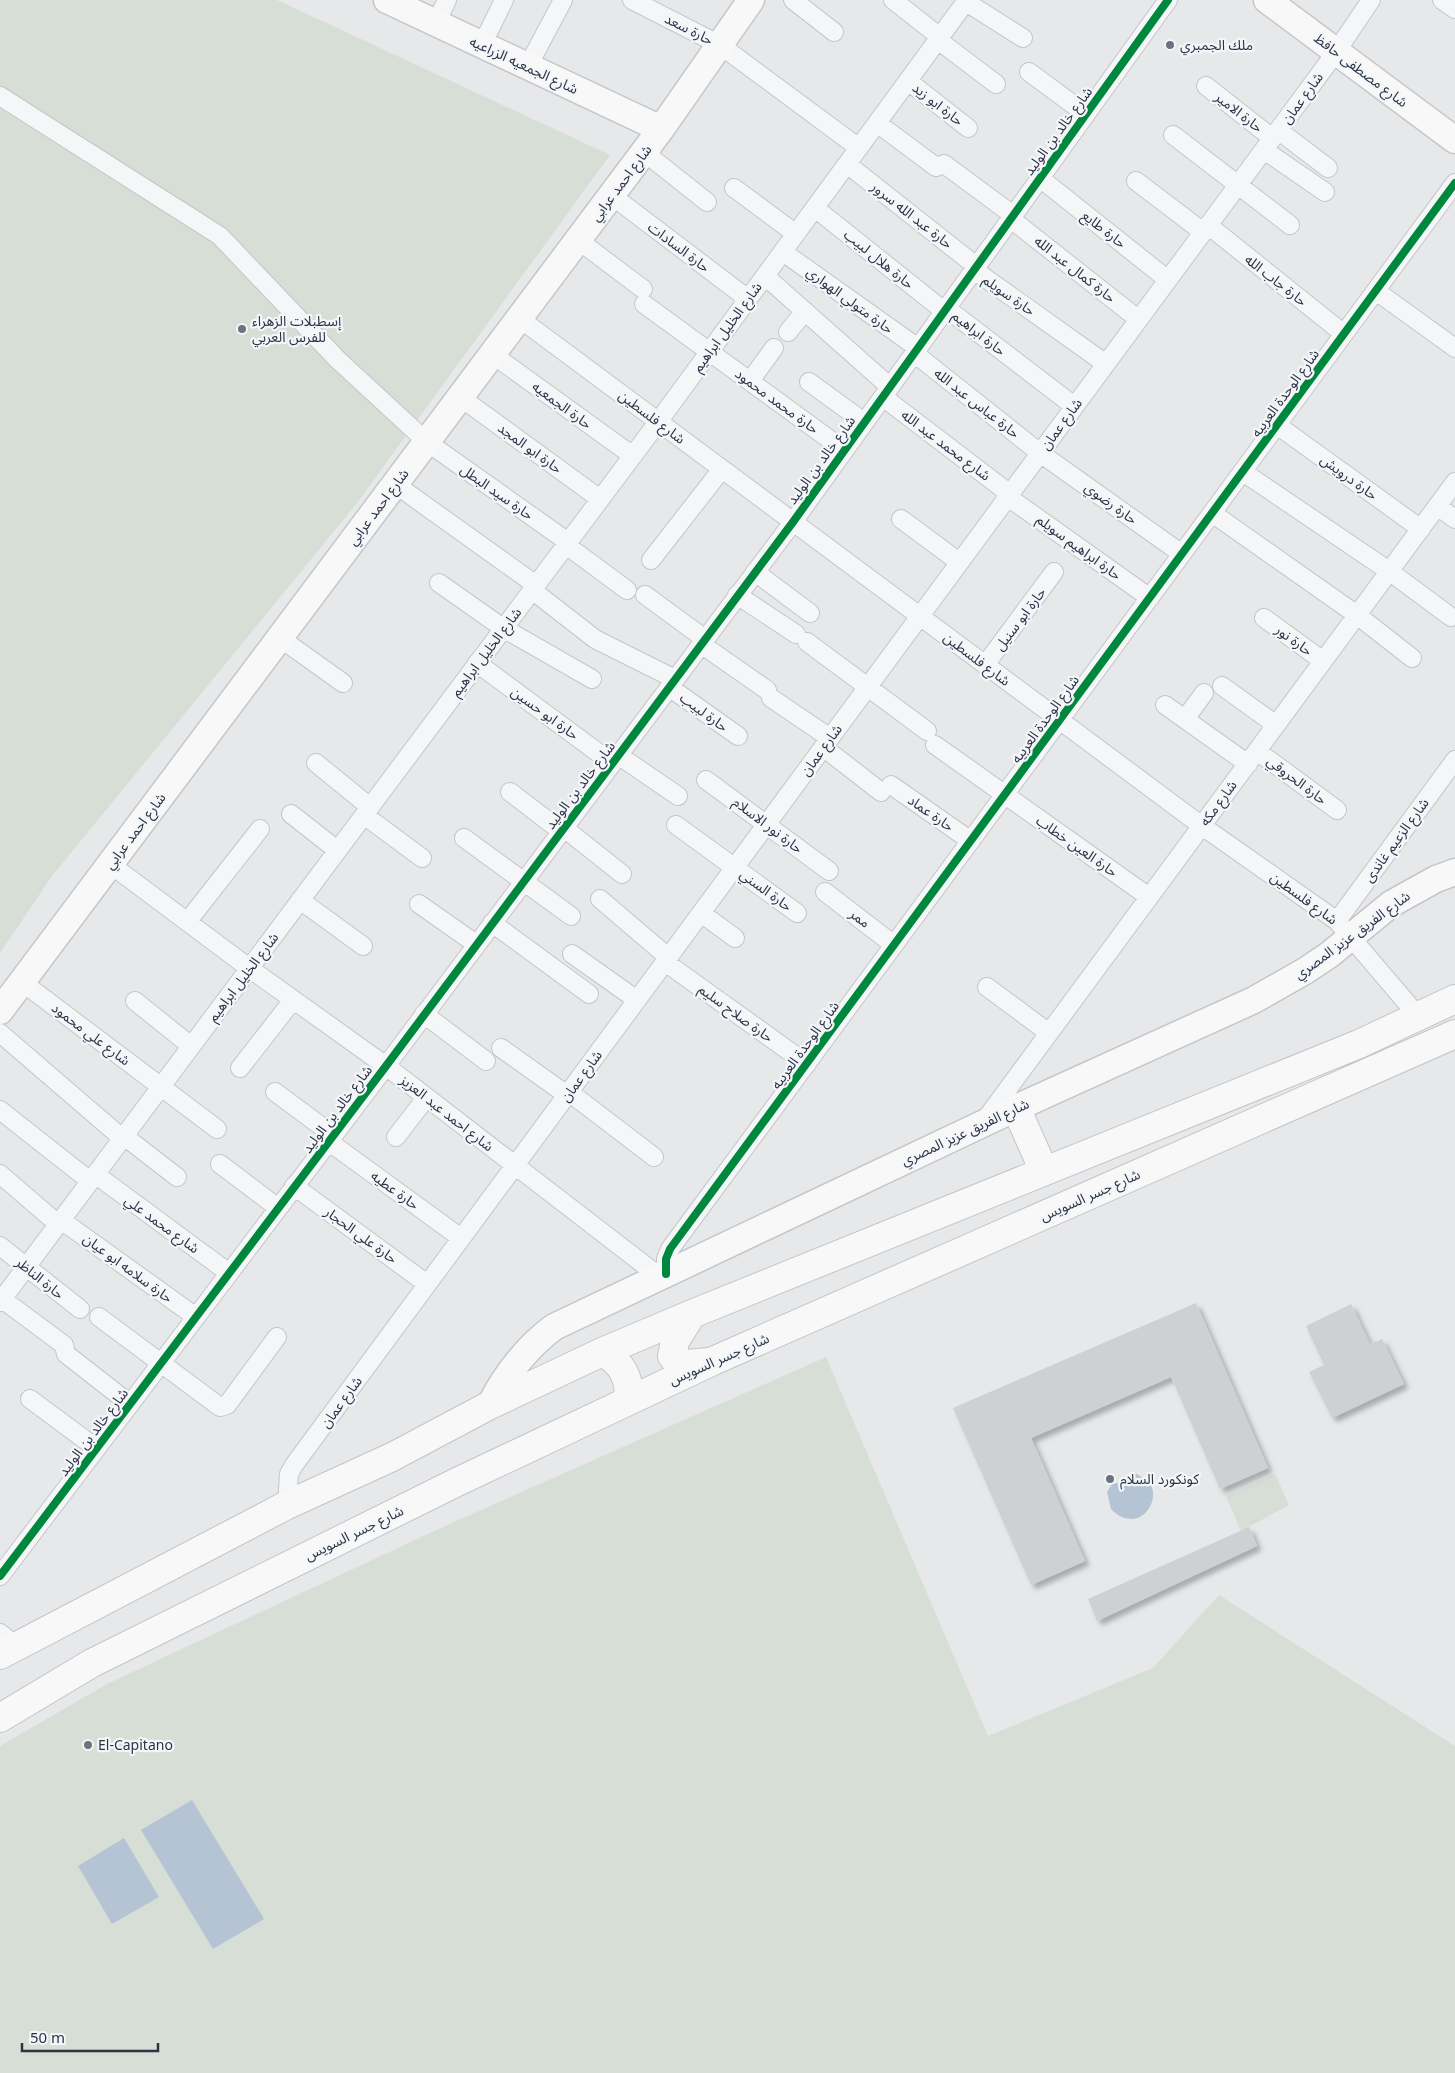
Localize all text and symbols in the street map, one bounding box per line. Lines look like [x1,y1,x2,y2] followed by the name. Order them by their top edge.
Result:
[662,8,717,49] street label: حارة سعد
[1309,28,1412,113] street label: شارع مصطفى حافظ
[466,31,582,100] street label: شارع الجمعيه الزراعيه
[1180,35,1253,56] place label: ملك الجمبري
[1164,39,1176,51] marker: ملك الجمبري
[1276,68,1328,129] street label: شارع عمان
[909,78,968,130] street label: حارة ابو زيد
[1019,82,1098,180] street label: شارع خالد بن الوليد
[1211,86,1267,136] street label: حارة الامير
[586,140,657,226] street label: شارع احمد عرابي
[867,176,957,252] street label: حارة عبد الله سرور
[1077,205,1130,253] street label: حارة طايع
[644,217,714,276] street label: حارة السادات
[840,224,918,293] street label: حارة هلال لبيب
[1031,231,1120,306] street label: حارة كمال عبد الله
[1241,249,1311,310] street label: حارة جاب الله
[802,262,897,339] street label: حارة متولي الهواري
[978,270,1039,321] street label: حارة سويلم
[688,278,767,377] street label: شارع الخليل ابراهيم
[947,306,1010,361] street label: حارة ابراهيم
[252,311,342,348] place label: إسطبلات الزهراء للفرس العربي
[236,323,248,335] marker: إسطبلات الزهراء للفرس العربي
[1246,345,1325,442] street label: شارع الوحدة العربيه
[931,363,1024,442] street label: حارة عباس عبد الله
[732,364,823,437] street label: حارة محمد محمود
[529,376,596,433] street label: حارة الجمعيه
[614,385,689,449] street label: شارع فلسطين
[1035,394,1087,455] street label: شارع عمان
[897,405,995,486] street label: شارع محمد عبد الله
[782,411,861,509] street label: شارع خالد بن الوليد
[494,418,566,477] street label: حارة ابو المجد
[1317,449,1382,504] street label: حارة درويش
[457,459,538,524] street label: حارة سيد البطل
[343,464,414,550] street label: شارع احمد عرابي
[1080,477,1141,530] street label: حارة رضوي
[1032,509,1126,585] street label: حارة ابراهيم سويلم
[990,583,1050,654] street label: حارة ابو سنيل
[446,603,527,701] street label: شارع الخليل ابراهيم
[1271,619,1317,660] street label: حارة نور
[939,627,1014,691] street label: شارع فلسطين
[1006,671,1085,768] street label: شارع الوحدة العربيه
[508,682,583,744] street label: حارة ابو حسين
[676,688,732,736] street label: حارة لبيب
[795,720,847,781] street label: شارع عمان
[540,737,621,834] street label: شارع خالد بن الوليد
[1262,751,1331,810] street label: حارة الحروقي
[1195,776,1242,831] street label: شارع مكه
[100,788,171,874] street label: شارع احمد عرابي
[904,790,958,835] street label: حارة عماد
[728,792,807,859] street label: حارة نور الاسلام
[1359,794,1434,887] street label: شارع الزعيم غاندى
[1033,810,1122,881] street label: حارة العين خطاب
[735,864,796,917] street label: حارة السني
[1266,867,1342,930] street label: شارع فلسطين
[1290,886,1415,985] street label: شارع الفريق عزيز المصري
[845,903,874,932] street label: ممر
[203,928,284,1026] street label: شارع الخليل ابراهيم
[694,979,778,1048] street label: حارة صلاح سليم
[766,997,845,1094] street label: شارع الوحدة العربيه
[47,998,134,1071] street label: شارع علي محمود
[555,1046,607,1107] street label: شارع عمان
[297,1061,378,1158] street label: شارع خالد بن الوليد
[395,1069,498,1157] street label: شارع احمد عبد العزيز
[898,1094,1033,1172] street label: شارع الفريق عزيز المصري
[1037,1164,1144,1227] street label: شارع جسر السويس
[367,1166,423,1214] street label: حارة عطيه
[120,1190,203,1259] street label: شارع محمد علي
[319,1201,401,1269] street label: حارة علي الحجار
[80,1229,177,1307] street label: حارة سلامه ابو عيان
[11,1252,68,1303] street label: حارة الناظر
[666,1328,773,1391] street label: شارع جسر السويس
[315,1372,367,1433] street label: شارع عمان
[53,1384,134,1481] street label: شارع خالد بن الوليد
[1120,1469,1199,1490] place label: كونكورد السلام
[1104,1473,1116,1485] marker: كونكورد السلام
[301,1500,407,1566] street label: شارع جسر السويس
[98,1735,173,1754] place label: El-Capitano
[82,1739,94,1751] marker: El-Capitano
[22,2020,159,2052] scale bar
[30,2027,65,2047] text: 50 m

